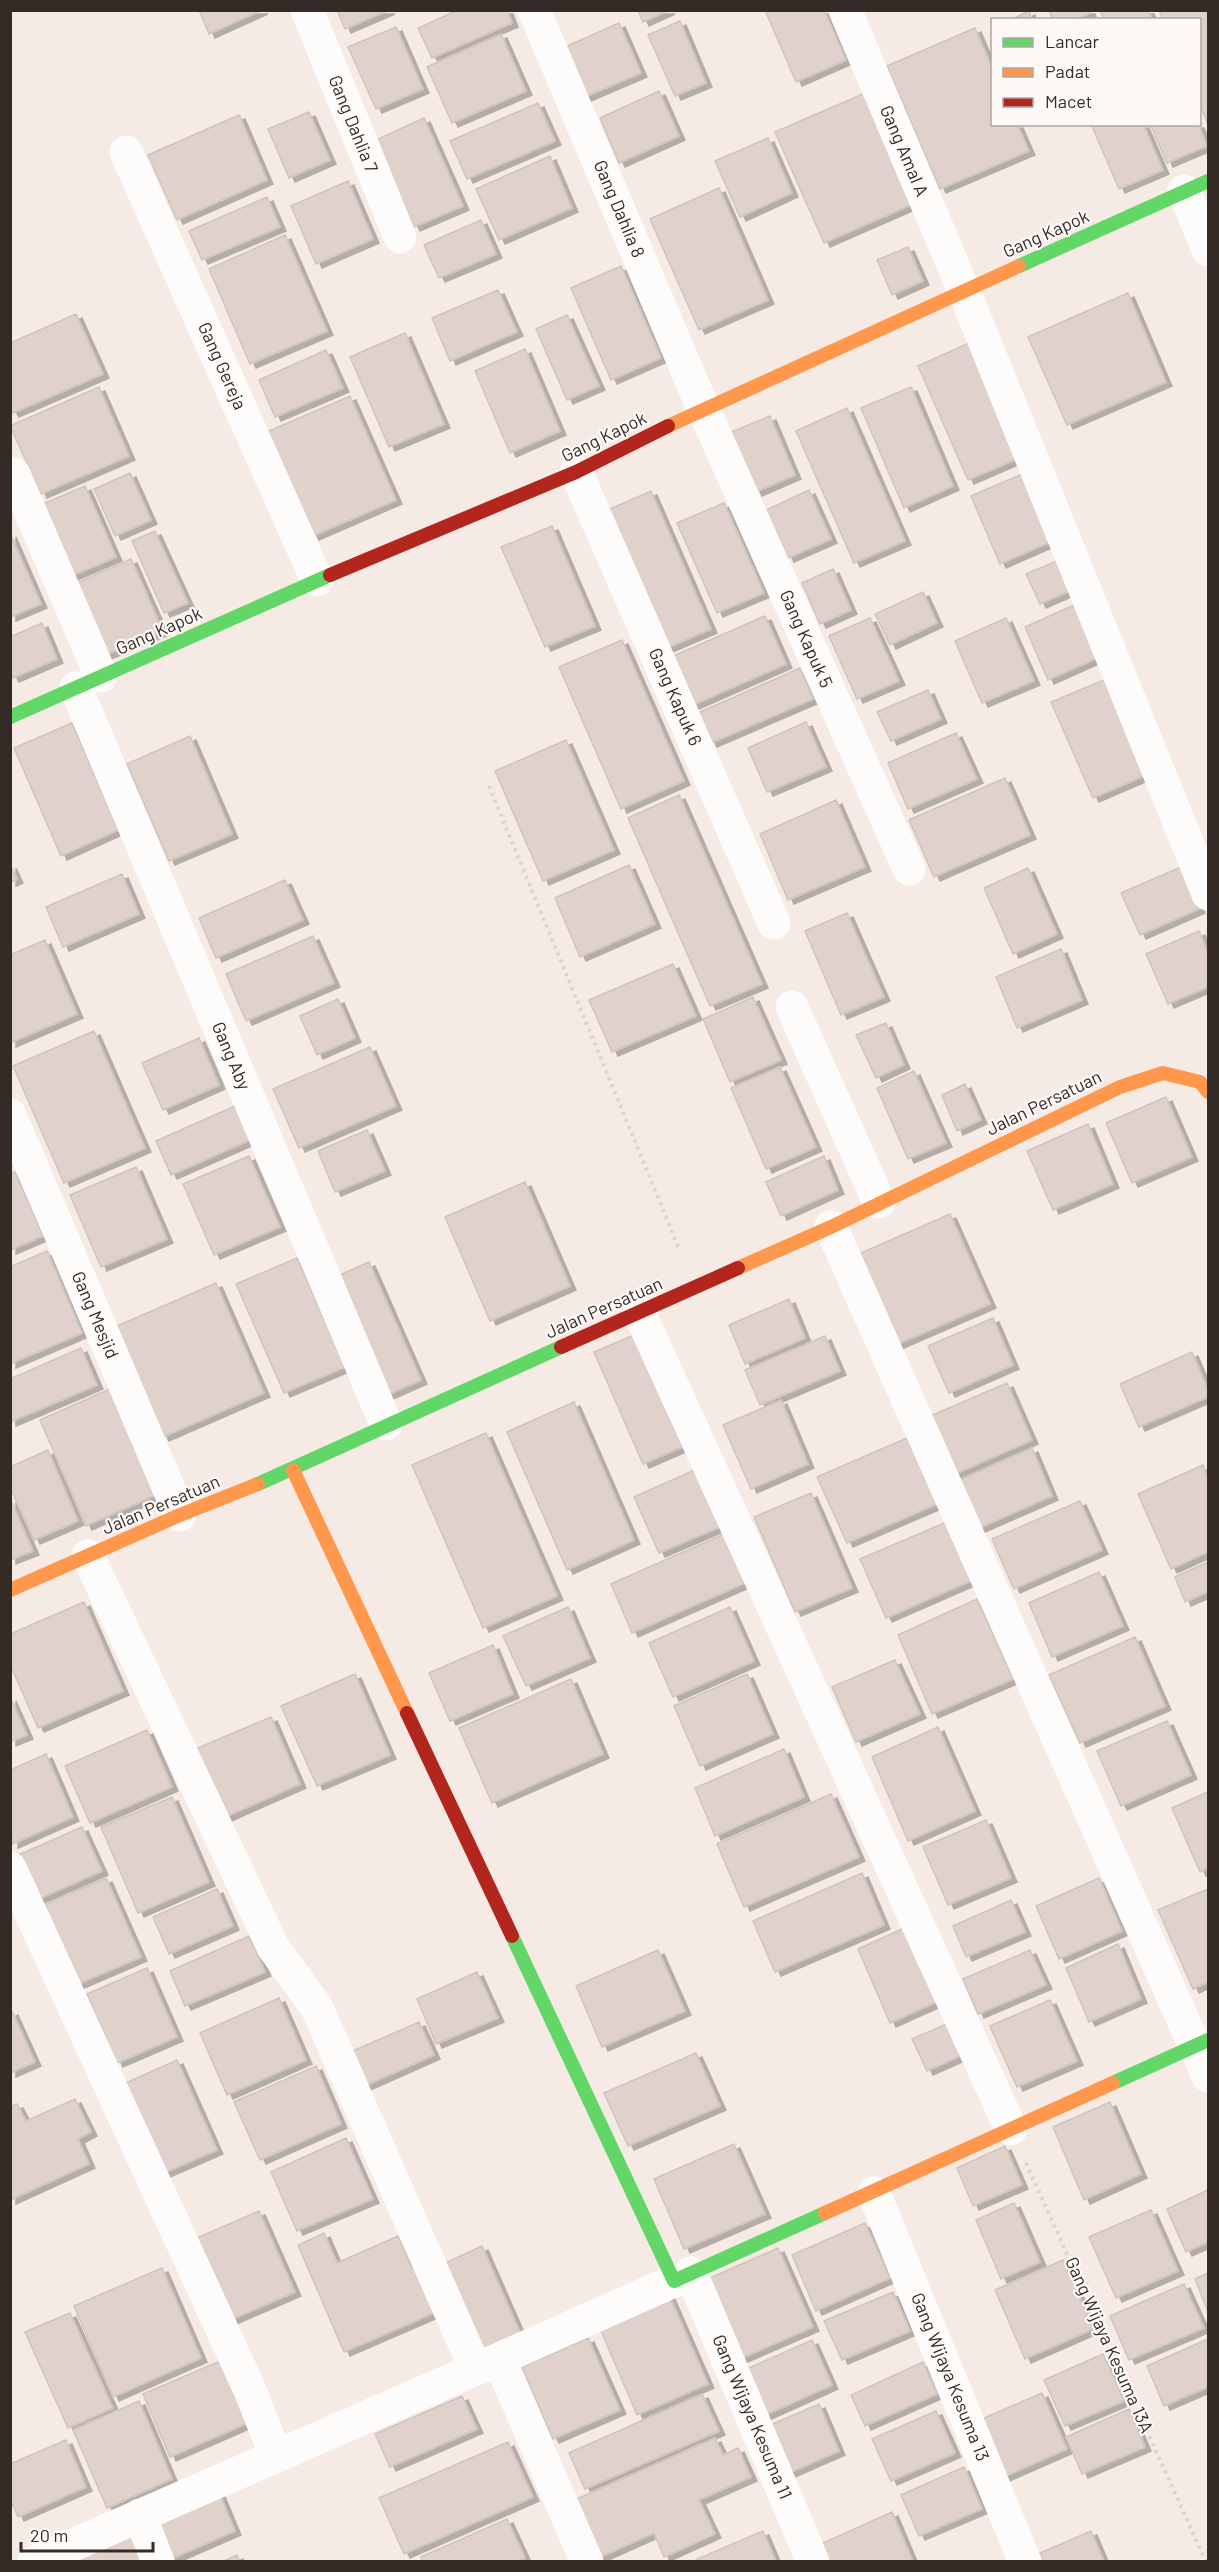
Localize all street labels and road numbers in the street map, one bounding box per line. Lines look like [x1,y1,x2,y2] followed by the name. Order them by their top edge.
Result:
[324,72,384,176] street label: Gang Dahlia 7
[876,102,934,199] street label: Gang Amal A
[590,157,650,261] street label: Gang Dahlia 8
[999,204,1092,262] street label: Gang Kapok
[194,318,252,413] street label: Gang Gereja
[557,406,650,466] street label: Gang Kapok
[776,586,838,691] street label: Gang Kapuk 5
[112,601,205,659] street label: Gang Kapok
[645,644,707,749] street label: Gang Kapuk 6
[208,1018,256,1093] street label: Gang Aby
[982,1065,1105,1140] street label: Jalan Persatuan
[68,1268,124,1362] street label: Gang Mesjid
[542,1272,665,1343] street label: Jalan Persatuan
[99,1469,223,1539] street label: Jalan Persatuan
[1061,2253,1159,2436] street label: Gang Wijaya Kesuma 13A
[907,2289,995,2464] street label: Gang Wijaya Kesuma 13
[708,2331,798,2502] street label: Gang Wijaya Kesuma 11

